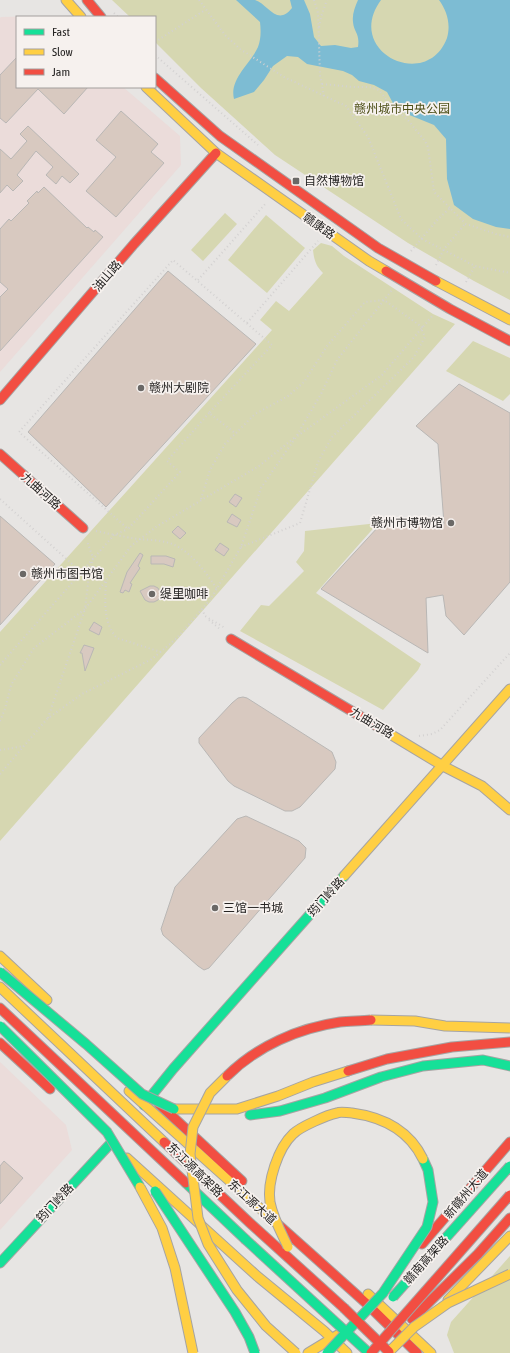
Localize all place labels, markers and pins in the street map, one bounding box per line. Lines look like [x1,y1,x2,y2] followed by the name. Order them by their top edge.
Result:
[304,174,364,188] place label: 自然博物馆
[291,176,301,186] marker: 自然博物馆
[149,381,209,395] place label: 赣州大剧院
[136,383,146,393] marker: 赣州大剧院
[371,516,443,530] place label: 赣州市博物馆
[446,518,456,528] marker: 赣州市博物馆
[31,567,103,581] place label: 赣州市图书馆
[18,569,28,579] marker: 赣州市图书馆
[160,587,208,601] place label: 缇里咖啡
[147,589,157,599] marker: 缇里咖啡
[223,901,283,915] place label: 三馆一书城
[210,903,220,913] marker: 三馆一书城

